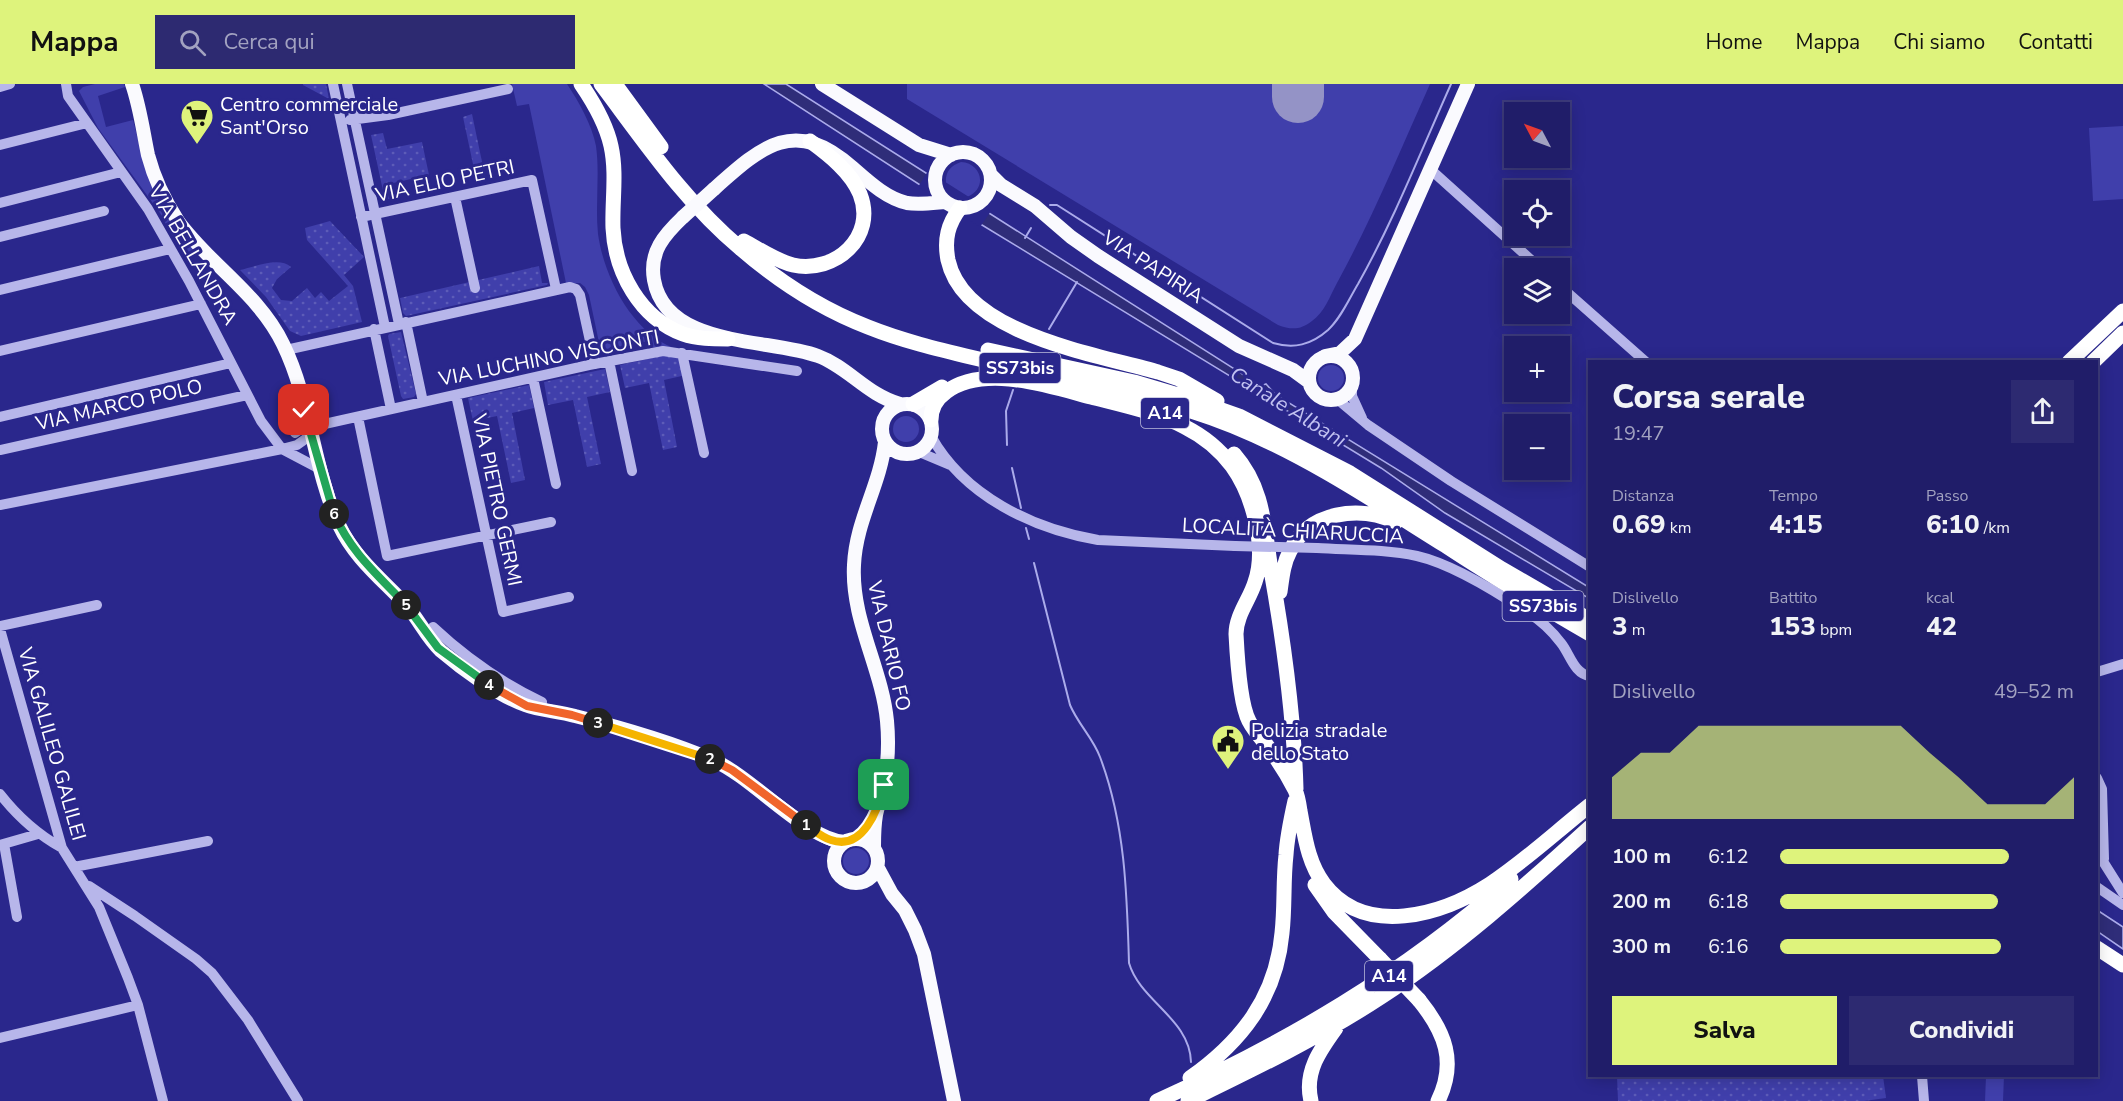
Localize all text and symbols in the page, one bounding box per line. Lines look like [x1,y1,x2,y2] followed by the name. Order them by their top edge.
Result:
[155,15,575,69] search box
[30,23,119,61] text: Mappa
[176,26,209,59] icon: search
[224,27,315,57] text: Cerca qui
[1706,28,1762,56] text: Home
[1795,28,1860,56] text: Mappa
[1893,28,1985,56] text: Chi siamo
[2018,28,2093,56] text: Contatti
[220,91,398,141] place label: Centro commerciale Sant'Orso
[179,98,215,145] supermarket icon: Centro commerciale Sant'Orso
[1504,102,1570,168] north arrow
[1504,102,1570,480] map controls
[372,153,517,209] street label: VIA ELIO PETRI
[142,179,244,330] street label: VIA BELLANDRA
[1504,180,1570,246] button: locate
[1096,224,1209,310] street label: VIA PAPIRIA
[1504,258,1570,324] button: layers
[435,323,662,393] street label: VIA LUCHINO VISCONTI
[1504,336,1570,402] button: +
[980,353,1060,383] road number: SS73bis
[1224,360,1352,455] water label: Canale Albani
[32,373,205,438] street label: VIA MARCO POLO
[1612,375,1805,420] text: Corsa serale
[2011,380,2074,443] button: share
[278,384,329,435] pin
[287,393,320,426] icon: check
[1141,398,1189,428] road number: A14
[465,410,528,589] street label: VIA PIETRO GERMI
[1504,414,1570,480] button: −
[1612,420,1665,447] text: 19:47
[1612,485,1674,507] text: Distanza
[1769,485,1818,507] text: Tempo
[1926,485,1969,507] text: Passo
[319,499,349,529] pin: 6
[329,503,339,525] text: 6
[1612,507,1666,542] text: 0.69
[1769,507,1823,542] text: 4:15
[1926,507,1980,542] text: 6:10
[1182,512,1405,550] street label: LOCALITÀ CHIARUCCIA
[1666,517,1691,539] text: km
[1980,517,2010,539] text: /km
[861,577,917,714] street label: VIA DARIO FO
[1612,587,1679,609] text: Dislivello
[1769,587,1817,609] text: Battito
[1926,587,1954,609] text: kcal
[391,590,421,620] pin: 5
[1502,591,1584,621] road number: SS73bis
[401,594,411,616] text: 5
[1612,609,1628,644] text: 3
[1769,609,1816,644] text: 153
[1926,609,1957,644] text: 42
[1628,619,1645,641] text: m
[1816,619,1852,641] text: bpm
[11,643,92,844] street label: VIA GALILEO GALILEI
[474,670,504,700] pin: 4
[484,674,494,696] text: 4
[1612,678,1695,705] text: Dislivello
[1994,678,2074,705] text: 49–52 m
[583,708,613,738] pin: 3
[593,712,603,734] text: 3
[1251,717,1387,767] place label: Polizia stradale dello Stato
[1210,723,1246,770] public building icon: Polizia stradale dello Stato
[695,744,725,774] pin: 2
[705,748,715,770] text: 2
[858,759,909,810] pin
[867,768,900,801] icon: arrive
[791,810,821,840] pin: 1
[801,814,811,836] text: 1
[1612,843,1671,870] text: 100 m
[1708,843,1749,870] text: 6:12
[1612,888,1671,915] text: 200 m
[1708,888,1749,915] text: 6:18
[1612,933,1671,960] text: 300 m
[1708,933,1749,960] text: 6:16
[1365,961,1413,991] road number: A14
[1612,996,1837,1065] button: Salva
[1849,996,2074,1065] button: Condividi

